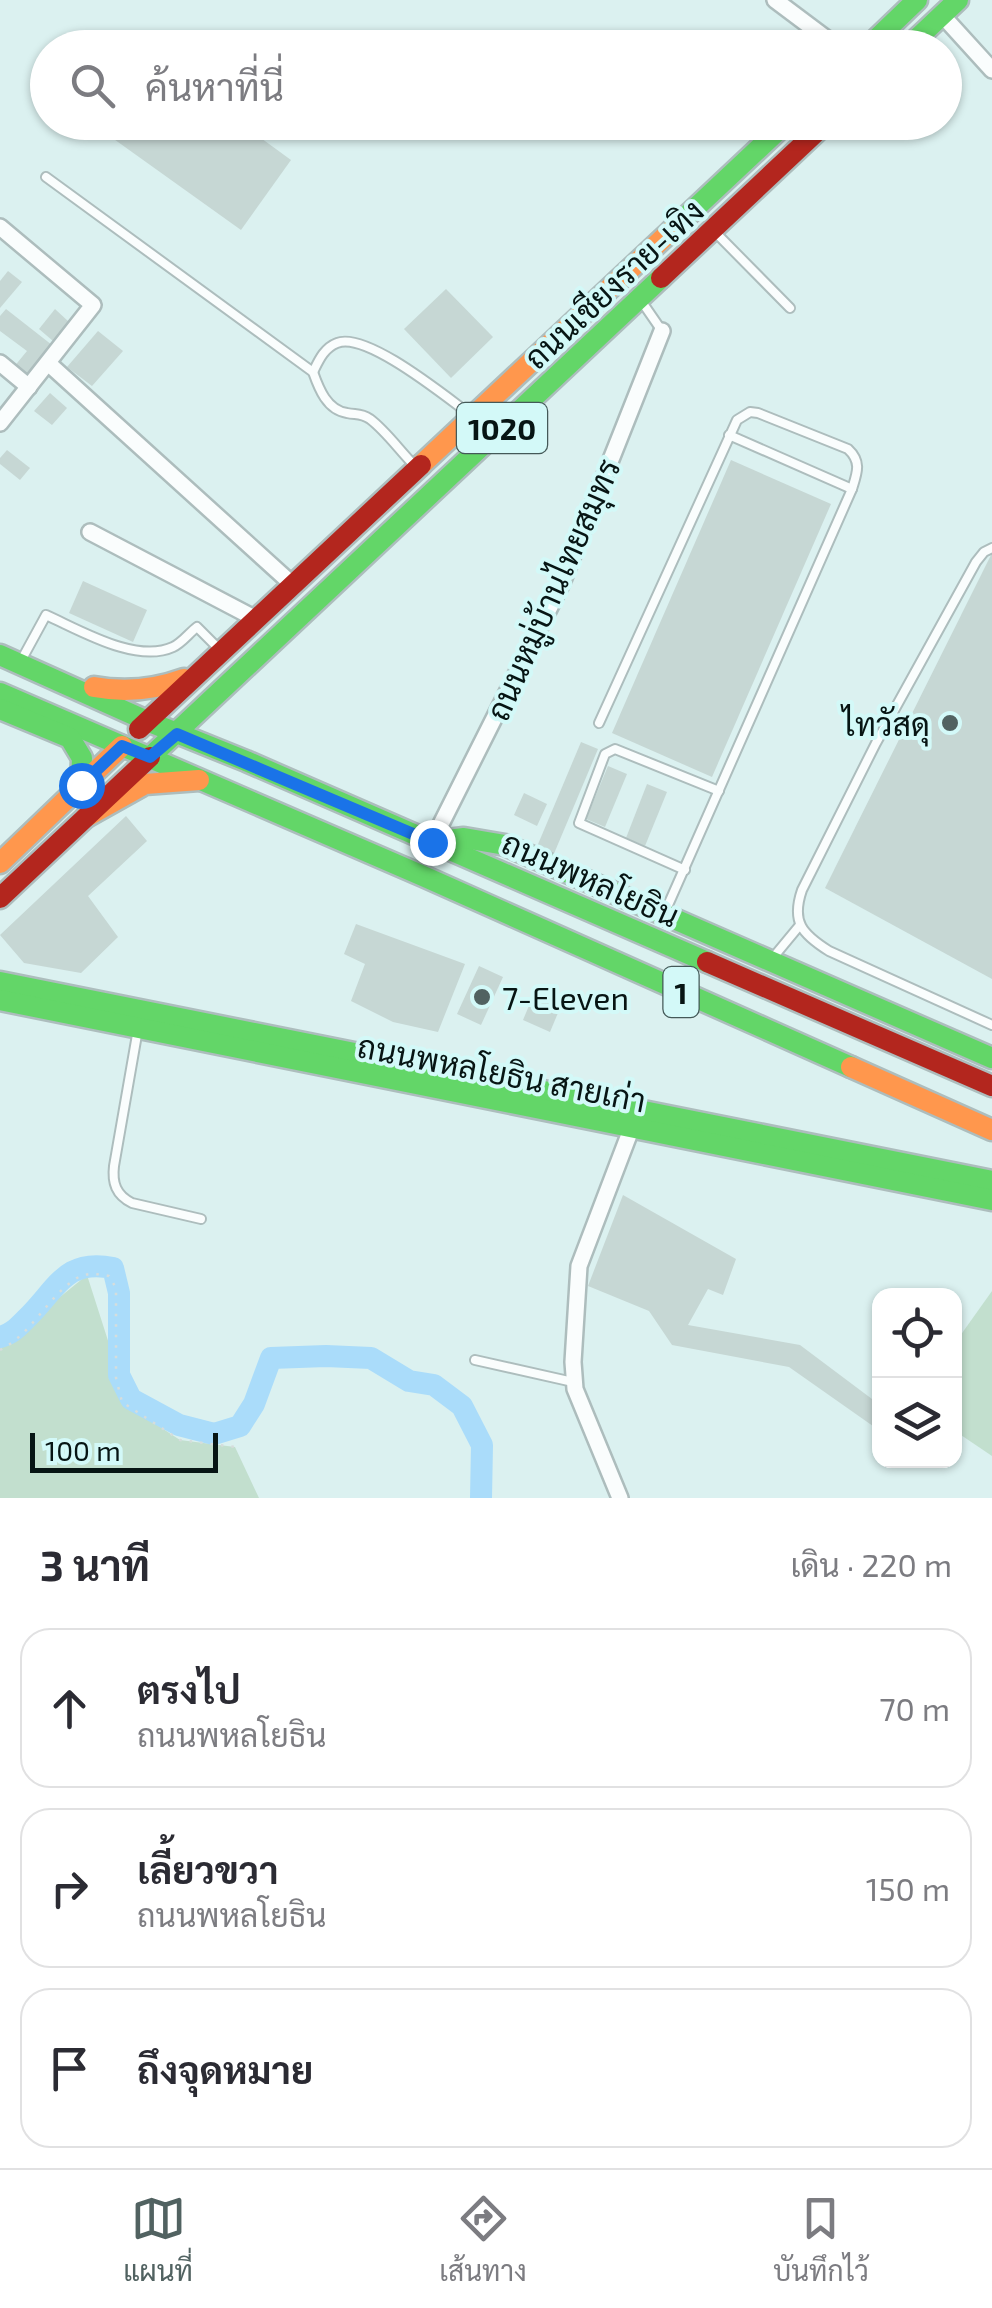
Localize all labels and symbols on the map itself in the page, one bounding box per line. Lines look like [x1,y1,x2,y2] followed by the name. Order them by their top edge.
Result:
[516,190,710,376] street label: ถนนเชียงราย-เทิง
[457,403,547,453] road number: 1020
[477,452,631,728] street label: ถนนหมู่บ้านไทยสมุทร
[840,704,930,747] place label: ไทวัสดุ
[939,712,961,734] marker: ไทวัสดุ
[59,763,105,809] route start
[410,820,456,866] route end
[497,822,685,934] street label: ถนนพหลโยธิน
[664,967,698,1017] road number: 1
[502,978,629,1016] place label: 7-Eleven
[471,986,493,1008] marker: 7-Eleven
[355,1025,649,1119] street label: ถนนพหลโยธิน สายเก่า
[30,1428,218,1472] scale bar

